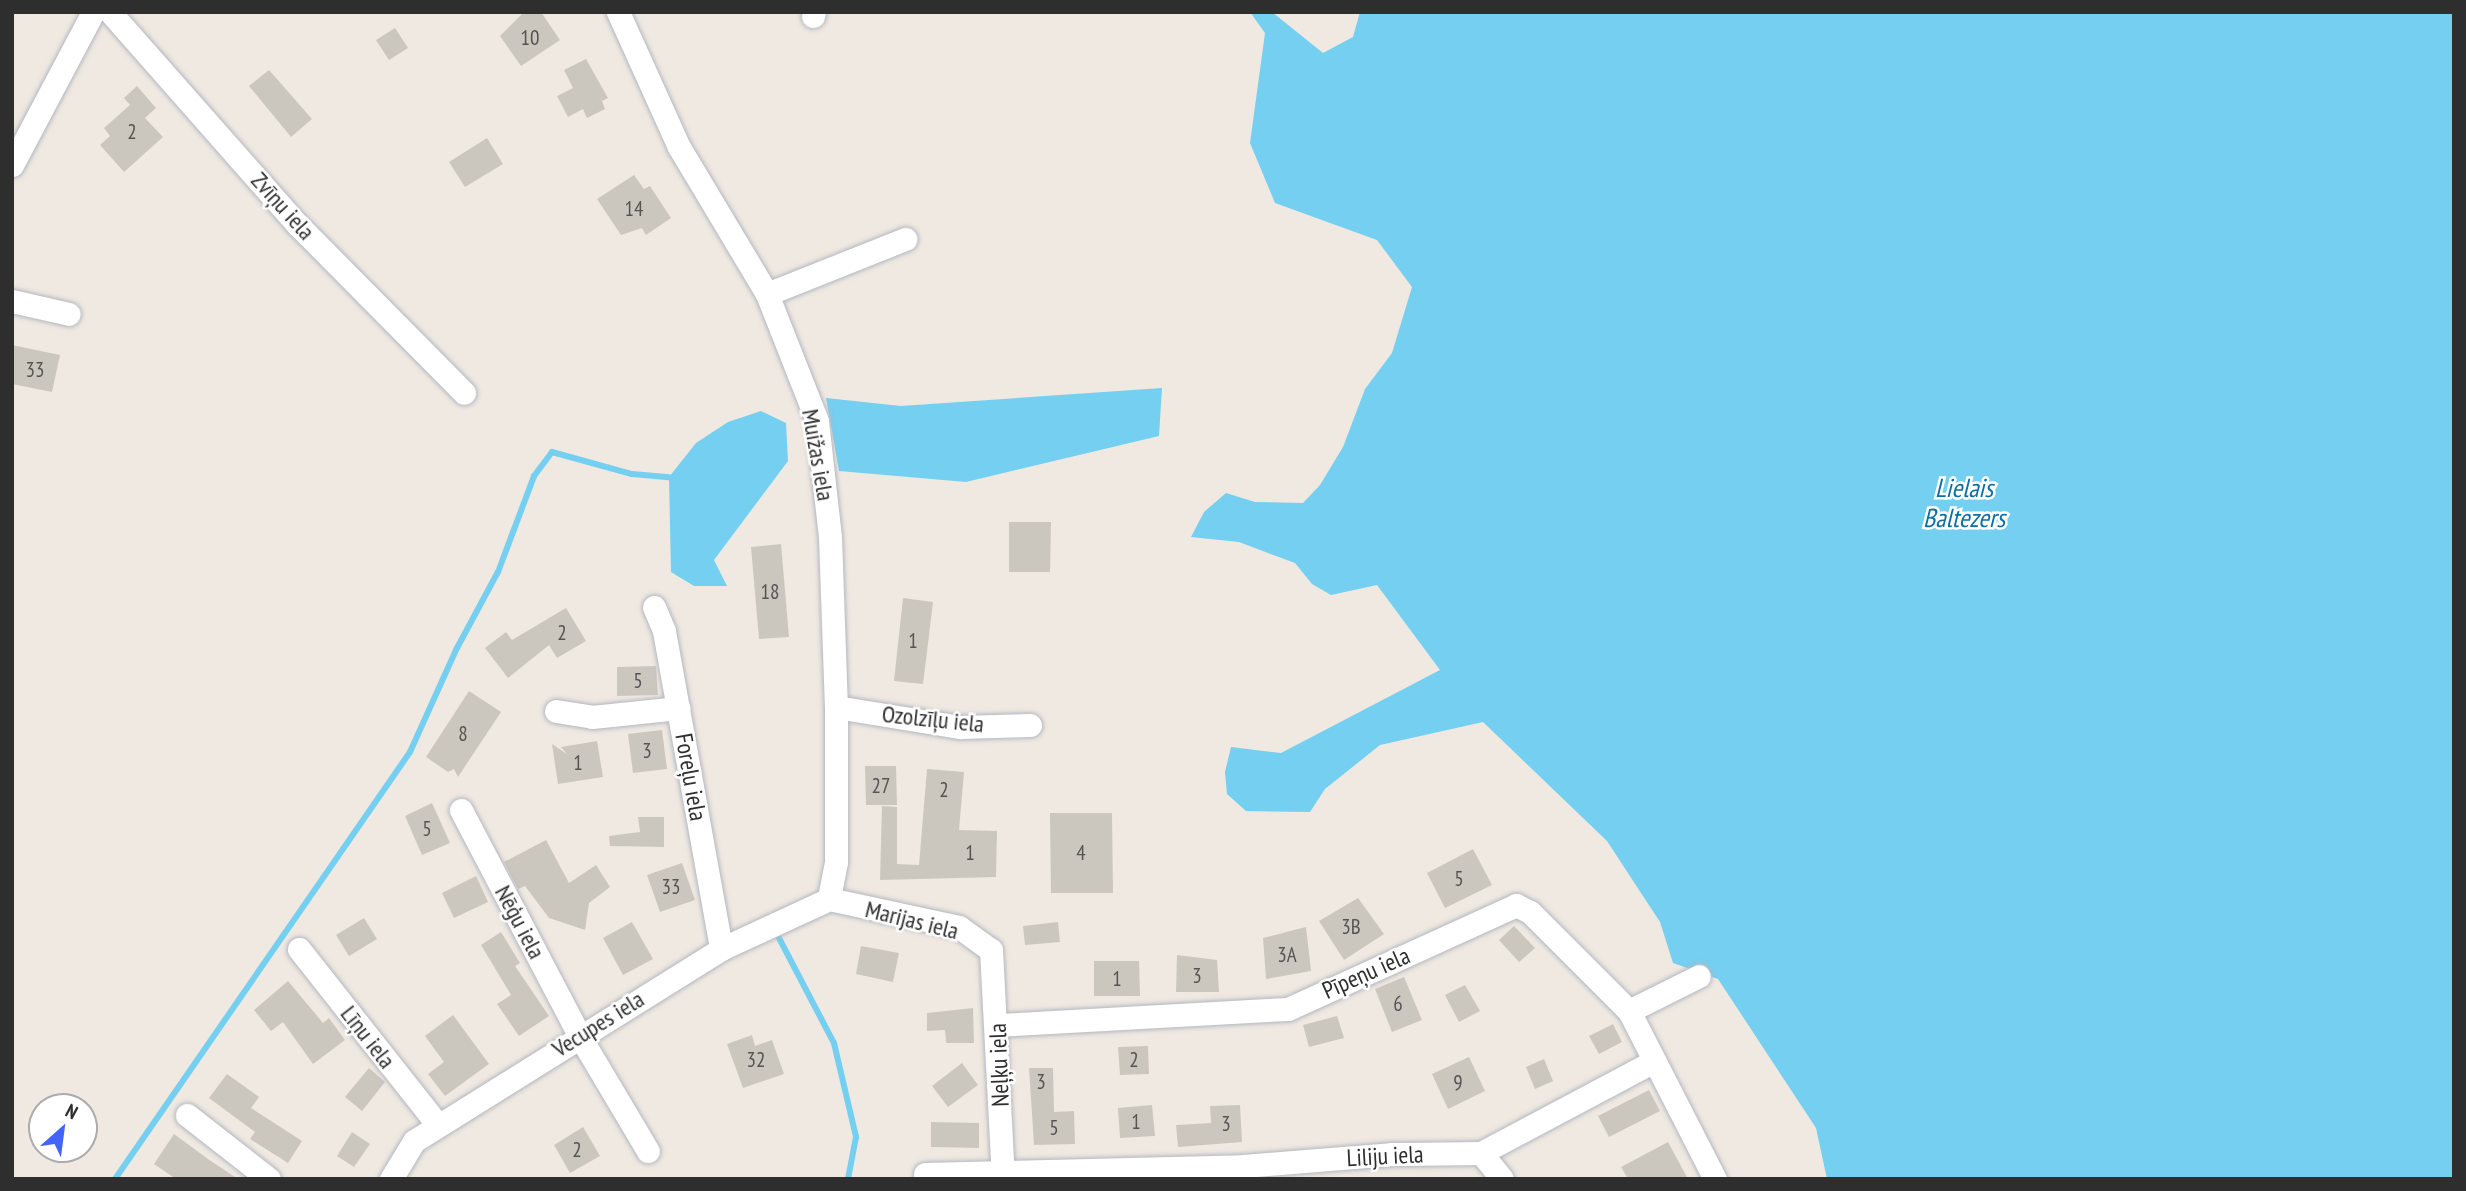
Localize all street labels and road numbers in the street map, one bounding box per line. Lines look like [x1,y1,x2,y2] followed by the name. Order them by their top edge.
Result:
[245,166,321,246] street label: Zvīņu iela
[796,407,840,503] street label: Muižas iela
[881,699,985,739] street label: Ozolzīļu iela
[669,731,713,823] street label: Foreļu iela
[489,880,551,964] street label: Nēģu iela
[862,895,962,945] street label: Marijas iela
[1318,941,1414,1005] street label: Pīpeņu iela
[547,985,649,1063] street label: Vecupes iela
[335,1000,401,1074] street label: Līņu iela
[983,1023,1015,1107] street label: Neļķu iela
[1346,1140,1424,1172] street label: Liliju iela

